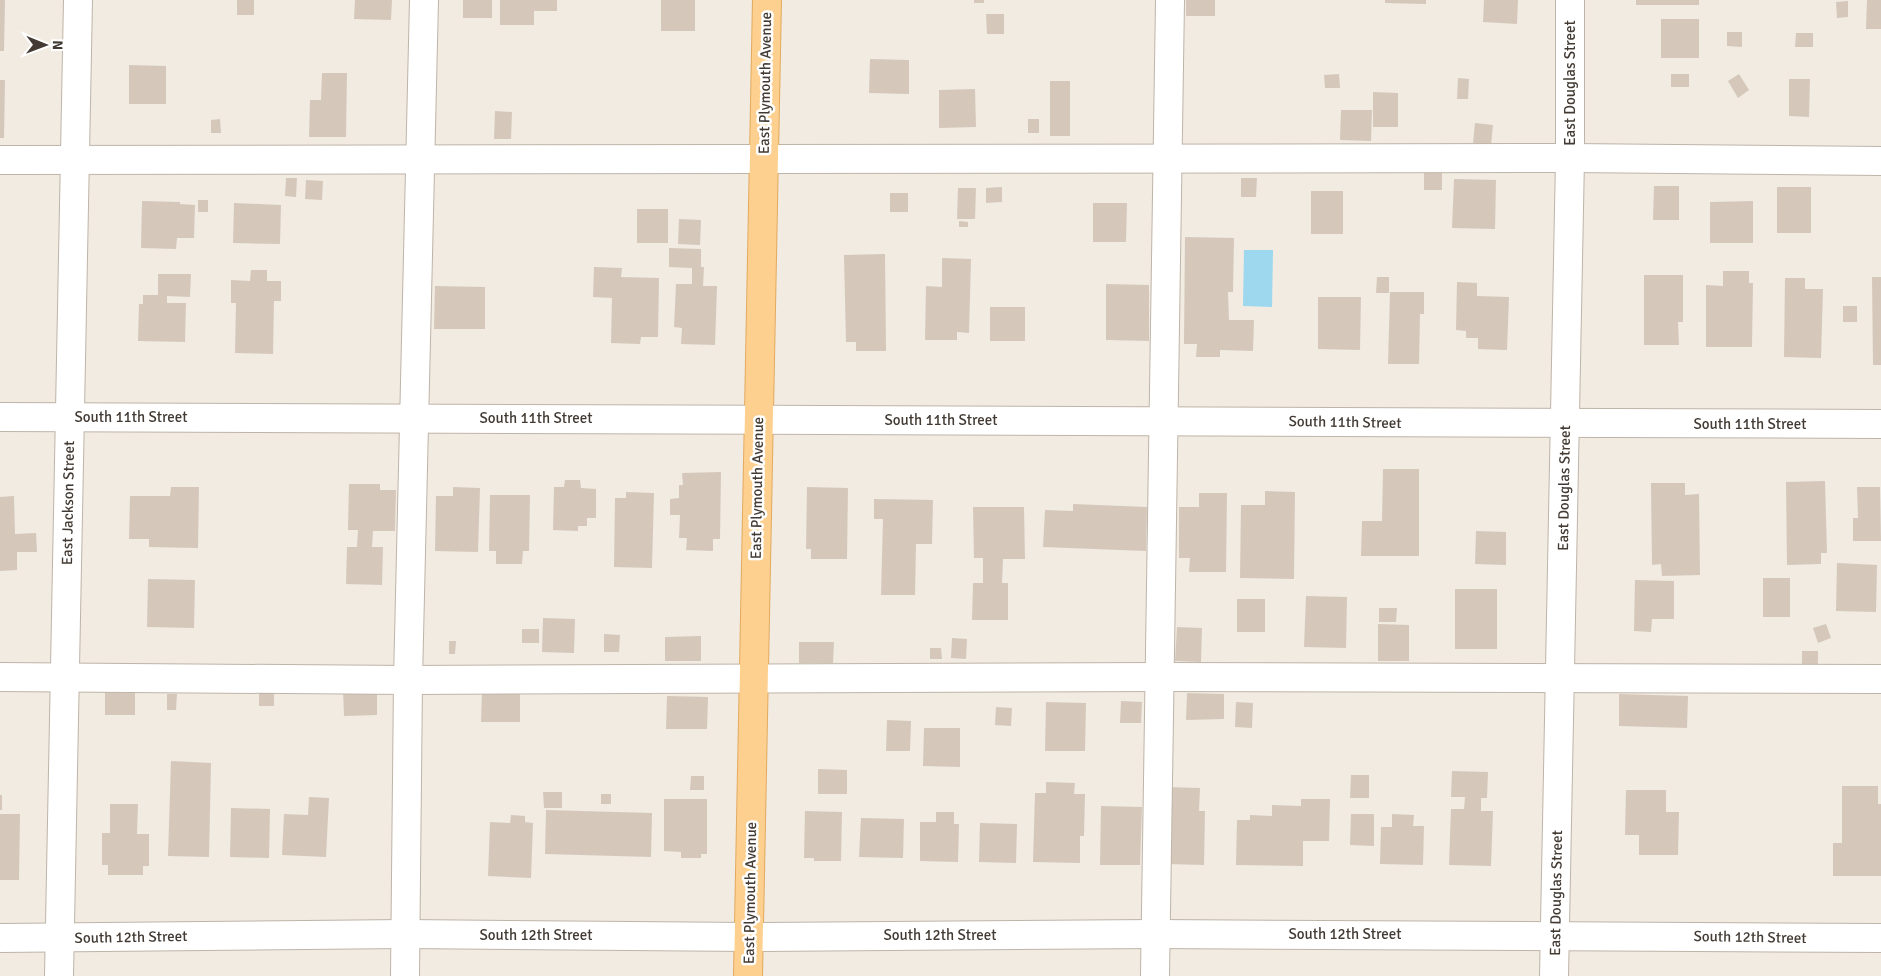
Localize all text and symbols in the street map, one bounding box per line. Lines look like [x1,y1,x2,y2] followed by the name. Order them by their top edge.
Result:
[755,12,775,154] street label: East Plymouth Avenue
[20,20,70,70] north arrow
[1561,20,1579,146] street label: East Douglas Street
[49,40,66,50] text: N
[74,408,188,426] street label: South 11th Street
[479,409,593,427] street label: South 11th Street
[884,411,998,429] street label: South 11th Street
[1288,412,1402,432] street label: South 11th Street
[1693,415,1807,433] street label: South 11th Street
[747,417,767,559] street label: East Plymouth Avenue
[1554,425,1574,551] street label: East Douglas Street
[58,441,78,565] street label: East Jackson Street
[740,822,760,964] street label: East Plymouth Avenue
[1546,830,1566,956] street label: East Douglas Street
[1288,925,1402,943] street label: South 12th Street
[479,926,593,944] street label: South 12th Street
[883,926,997,944] street label: South 12th Street
[74,927,188,947] street label: South 12th Street
[1693,927,1807,947] street label: South 12th Street

